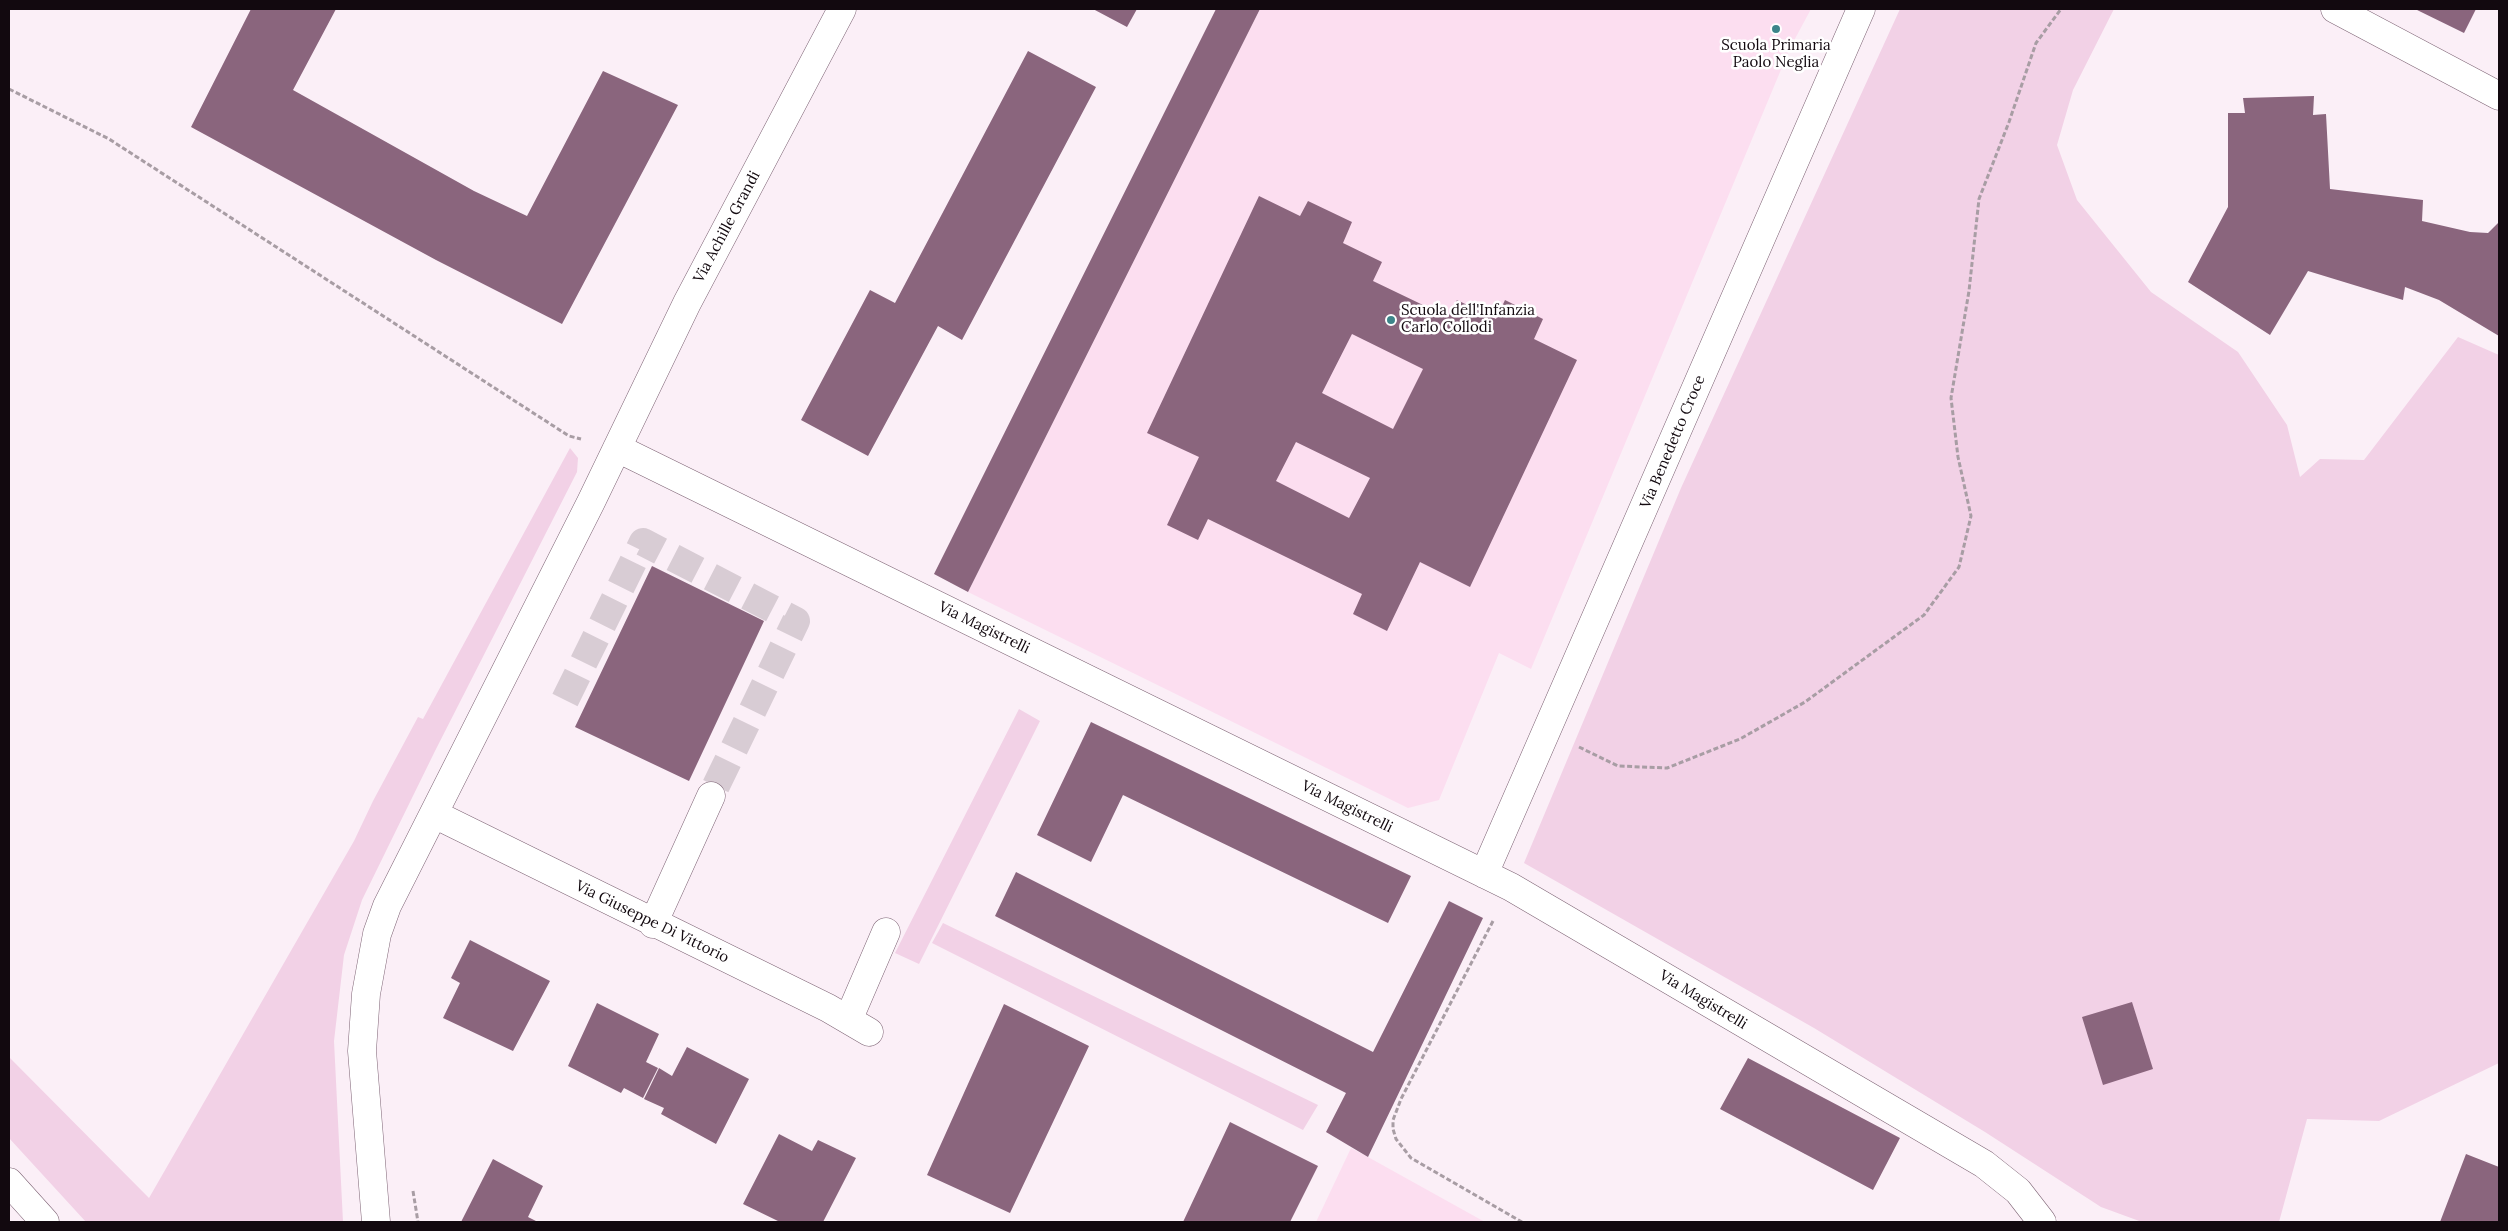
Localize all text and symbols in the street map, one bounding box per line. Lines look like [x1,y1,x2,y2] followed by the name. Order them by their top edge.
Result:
[1770,23,1782,35] marker: Scuola Primaria Paolo Neglia
[1721,37,1831,72] place label: Scuola Primaria Paolo Neglia
[690,168,764,286] street label: Via Achille Grandi
[1401,302,1535,337] place label: Scuola dell'Infanzia Carlo Collodi
[1385,314,1397,326] marker: Scuola dell'Infanzia Carlo Collodi
[1637,373,1709,511] street label: Via Benedetto Croce
[935,598,1033,658] street label: Via Magistrelli
[1298,777,1396,837] street label: Via Magistrelli
[572,877,732,967] street label: Via Giuseppe Di Vittorio
[1656,967,1750,1033] street label: Via Magistrelli

